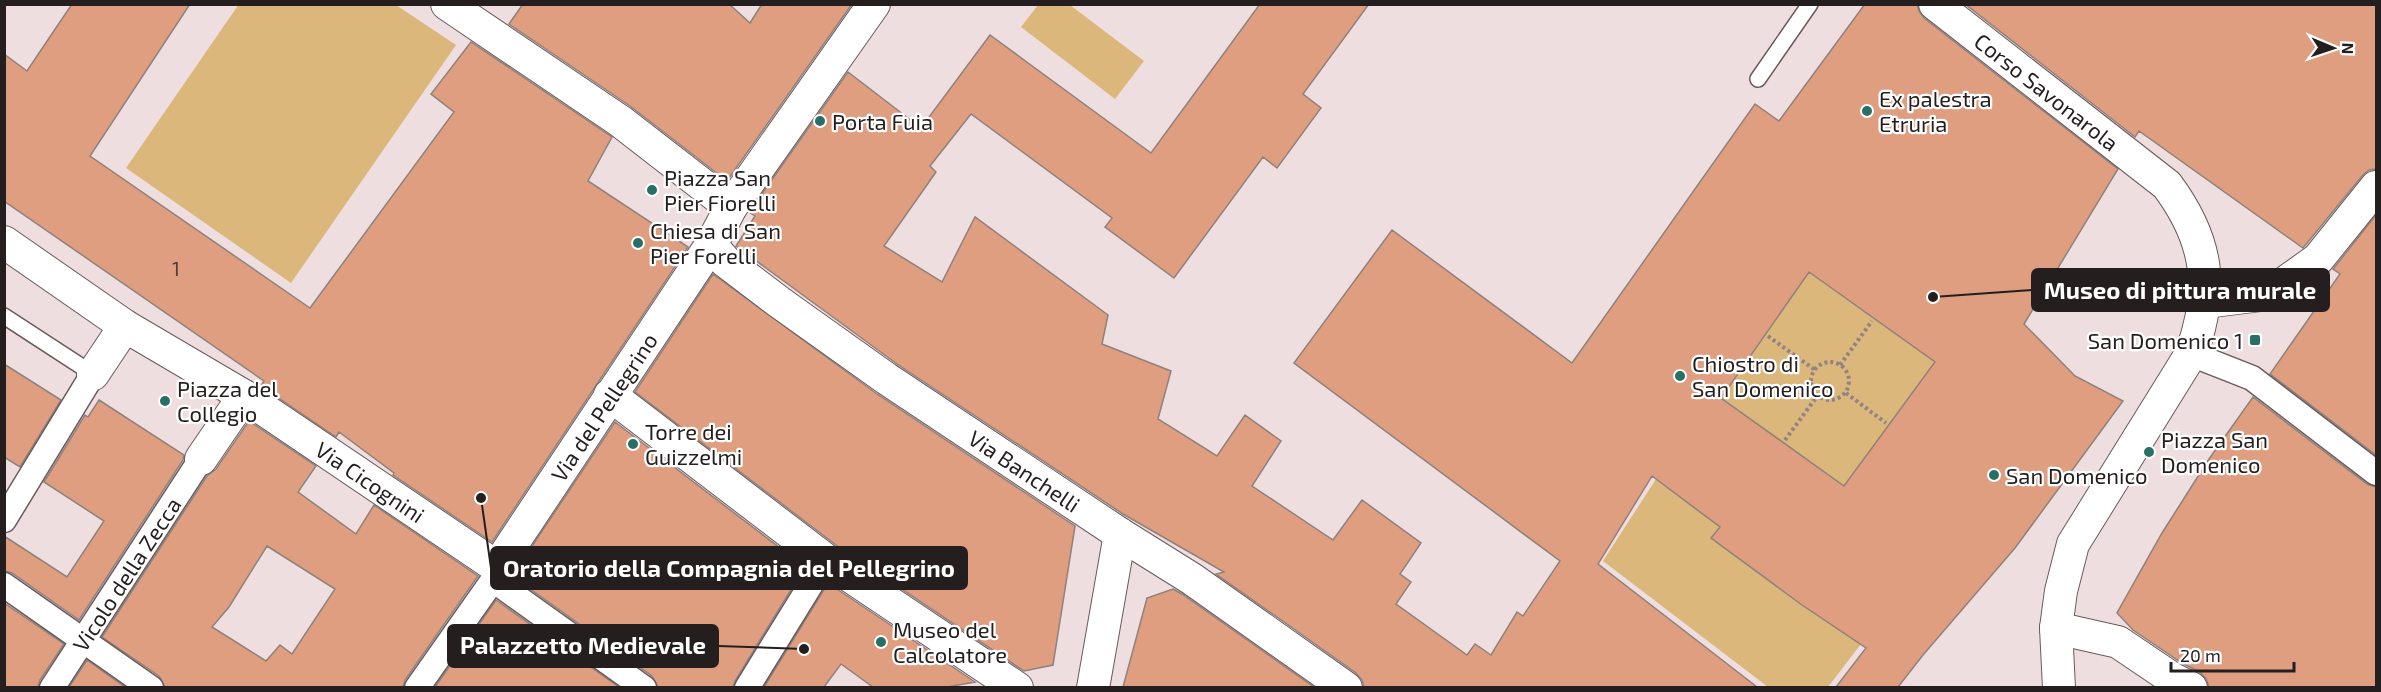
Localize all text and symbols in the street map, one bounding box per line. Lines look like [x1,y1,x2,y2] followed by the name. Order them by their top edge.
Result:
[2303,18,2363,78] north arrow
[1970,27,2124,156] street label: Corso Savonarola
[2339,42,2358,55] text: N
[1879,85,1992,136] place label: Ex palestra Etruria
[1860,104,1874,118] marker: Ex palestra Etruria
[832,108,933,134] place label: Porta Fuia
[813,114,827,128] marker: Porta Fuia
[664,164,776,215] place label: Piazza San Pier Fiorelli
[645,183,659,197] marker: Piazza San Pier Fiorelli
[650,217,781,268] place label: Chiesa di San Pier Forelli
[631,236,645,250] marker: Chiesa di San Pier Forelli
[172,256,180,280] house number: 1
[2032,269,2329,311] callout: Museo di pittura murale
[2044,275,2316,304] text: Museo di pittura murale
[2088,327,2243,353] place label: San Domenico 1
[545,328,662,486] street label: Via del Pellegrino
[2248,333,2262,347] marker: San Domenico 1
[1692,350,1834,401] place label: Chiostro di San Domenico
[1673,369,1687,383] marker: Chiostro di San Domenico
[177,375,278,426] place label: Piazza del Collegio
[158,394,172,408] marker: Piazza del Collegio
[645,418,742,469] place label: Torre dei Guizzelmi
[964,424,1085,517] street label: Via Banchelli
[2161,426,2268,477] place label: Piazza San Domenico
[311,435,430,527] street label: Via Cicognini
[626,437,640,451] marker: Torre dei Guizzelmi
[2142,445,2156,459] marker: Piazza San Domenico
[2006,462,2148,488] place label: San Domenico
[1987,468,2001,482] marker: San Domenico
[67,492,186,656] street label: Vicolo della Zecca
[491,547,967,589] callout: Oratorio della Compagnia del Pellegrino
[503,553,955,582] text: Oratorio della Compagnia del Pellegrino
[893,616,1007,667] place label: Museo del Calcolatore
[448,625,718,667] callout: Palazzetto Medievale
[460,630,706,659] text: Palazzetto Medievale
[874,635,888,649] marker: Museo del Calcolatore
[2171,635,2294,673] scale bar
[2180,644,2221,666] text: 20 m

